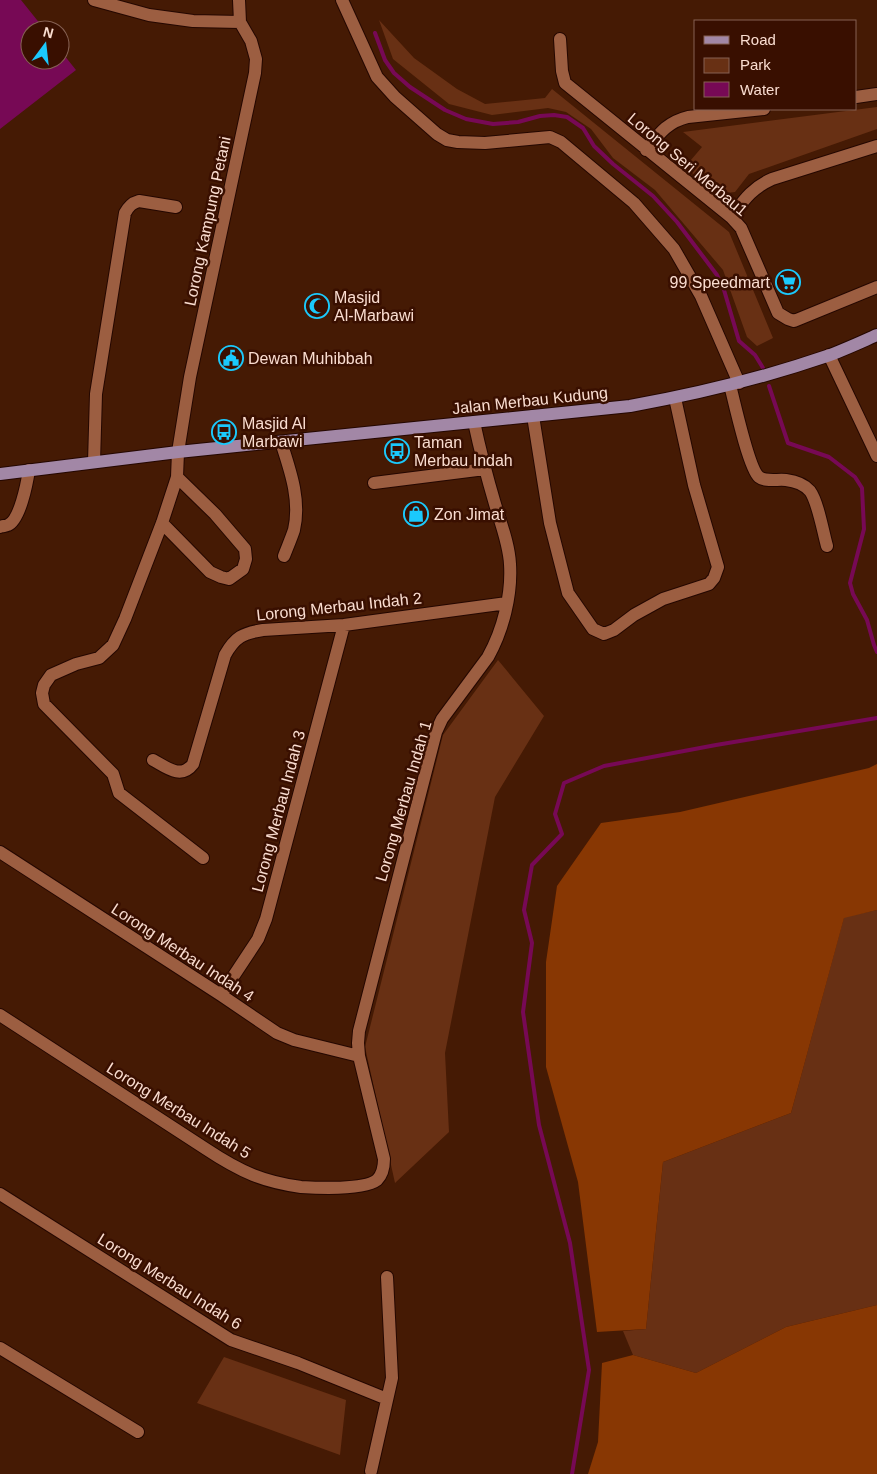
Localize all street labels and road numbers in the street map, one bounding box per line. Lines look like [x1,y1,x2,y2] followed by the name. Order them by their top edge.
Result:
[625,110,751,219] street label: Lorong Seri Merbau1
[181,135,234,307] street label: Lorong Kampung Petani
[451,384,609,417] street label: Jalan Merbau Kudung
[255,589,423,624] street label: Lorong Merbau Indah 2
[372,719,435,883] street label: Lorong Merbau Indah 1
[249,728,308,894] street label: Lorong Merbau Indah 3
[108,900,257,1005] street label: Lorong Merbau Indah 4
[104,1059,254,1162] street label: Lorong Merbau Indah 5
[95,1230,245,1333] street label: Lorong Merbau Indah 6

